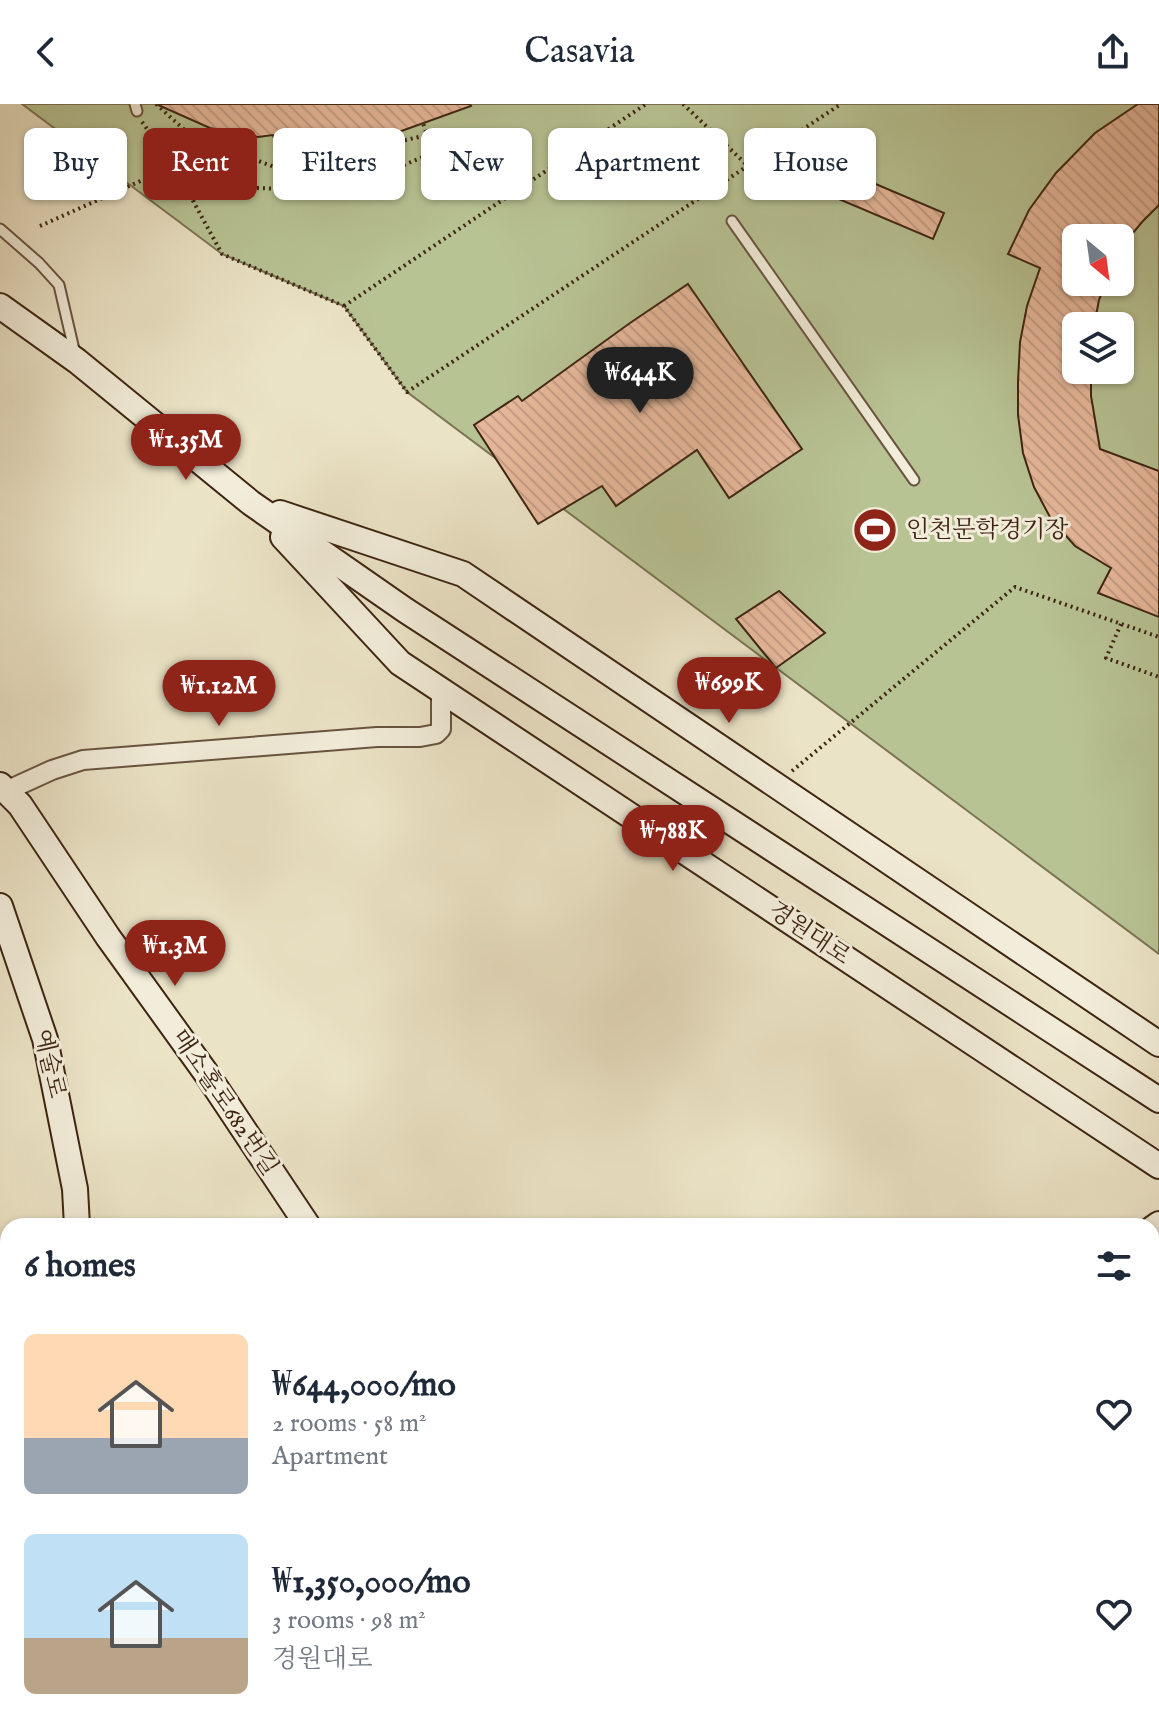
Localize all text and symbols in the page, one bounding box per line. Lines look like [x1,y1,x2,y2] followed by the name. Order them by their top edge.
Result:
[524,29,635,75] text: Casavia
[24,30,68,74] icon: back
[1091,30,1135,74] icon: share
[24,128,127,200] chip: Buy
[143,128,257,200] chip: Rent
[273,128,405,200] chip: Filters
[421,128,532,200] chip: New
[548,128,728,200] chip: Apartment
[744,128,876,200] chip: House
[1062,224,1134,296] north arrow
[1062,224,1134,384] map controls
[1062,312,1134,384] button: layers
[584,347,696,415] pin: ₩644K
[605,356,675,389] text: ₩644K
[121,414,251,482] pin: ₩1.35M
[149,423,223,456] text: ₩1.35M
[851,506,899,554] sports icon: 인천문학경기장
[906,515,1069,546] place label: 인천문학경기장
[673,657,785,725] pin: ₩699K
[154,660,284,728] pin: ₩1.12M
[695,666,763,699] text: ₩699K
[181,669,257,702] text: ₩1.12M
[617,805,729,873] pin: ₩788K
[640,814,706,847] text: ₩788K
[762,895,856,973] street label: 경원대로
[119,920,231,988] pin: ₩1.3M
[143,929,207,962] text: ₩1.3M
[164,1024,284,1182] street label: 매소홀로682번길
[26,1027,72,1101] street label: 예술로
[1092,1244,1136,1288] icon: filters
[24,1245,136,1288] text: 6 homes
[272,1364,456,1407] text: ₩644,000/mo
[88,1366,184,1462] icon: home
[1092,1392,1136,1436] icon: heart
[272,1407,426,1440] text: 2 rooms · 58 m²
[272,1440,388,1473] text: Apartment
[272,1561,471,1604] text: ₩1,350,000/mo
[88,1566,184,1662] icon: home
[1092,1592,1136,1636] icon: heart
[272,1604,426,1637] text: 3 rooms · 98 m²
[272,1643,372,1676] text: 경원대로

